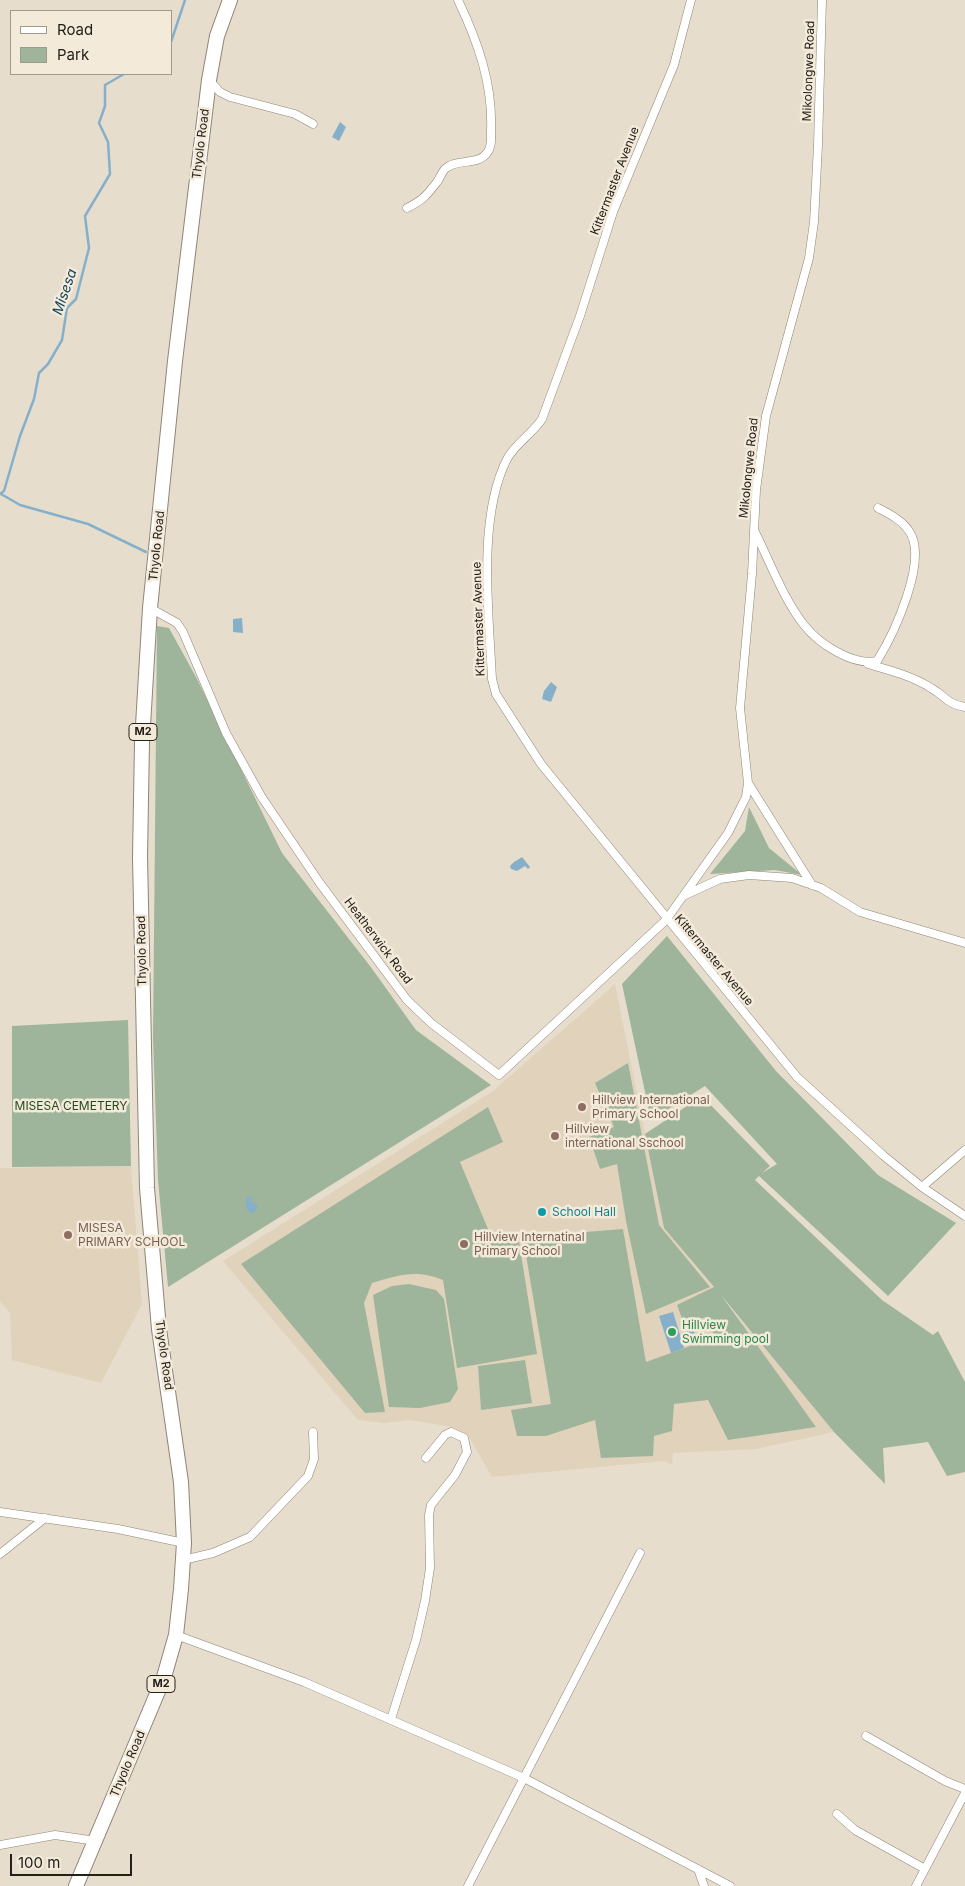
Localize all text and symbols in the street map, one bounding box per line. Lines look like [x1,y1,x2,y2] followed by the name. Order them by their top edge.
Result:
[10,10,172,75] legend
[57,20,93,39] text: Road
[800,20,818,122] street label: Mikolongwe Road
[57,45,89,64] text: Park
[190,108,212,180] street label: Thyolo Road
[588,125,642,237] street label: Kittermaster Avenue
[49,267,81,317] water label: Misesa
[737,417,761,519] street label: Mikolongwe Road
[146,510,168,582] street label: Thyolo Road
[470,561,488,677] street label: Kittermaster Avenue
[129,724,157,740] road number: M2
[341,895,415,987] street label: Heatherwick Road
[672,911,756,1009] street label: Kittermaster Avenue
[134,915,150,987] street label: Thyolo Road
[592,1093,710,1121] place label: Hillview International Primary School
[15,1099,127,1113] park label: MISESA CEMETERY
[576,1101,588,1113] marker: Hillview International Primary School
[565,1122,684,1150] place label: Hillview international Sschool
[549,1130,561,1142] marker: Hillview international Sschool
[552,1205,616,1219] place label: School Hall
[536,1206,548,1218] marker: School Hall
[78,1221,185,1249] place label: MISESA PRIMARY SCHOOL
[62,1229,74,1241] marker: MISESA PRIMARY SCHOOL
[474,1230,585,1258] place label: Hillview Internatinal Primary School
[458,1238,470,1250] marker: Hillview Internatinal Primary School
[682,1318,769,1346] place label: Hillview Swimming pool
[152,1319,176,1391] street label: Thyolo Road
[666,1326,678,1338] marker: Hillview Swimming pool
[147,1676,175,1692] road number: M2
[108,1729,148,1799] street label: Thyolo Road
[12,1844,135,1876] scale bar
[18,1853,60,1872] text: 100 m

